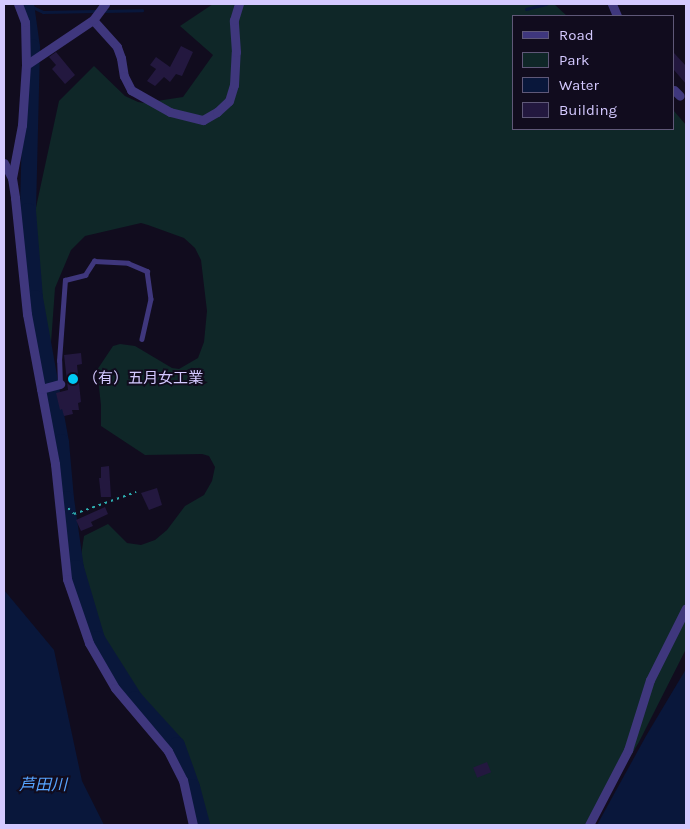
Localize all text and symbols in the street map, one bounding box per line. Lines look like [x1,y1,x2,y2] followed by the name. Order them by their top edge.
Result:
[512,15,675,130] legend
[559,26,594,44] text: Road
[559,51,589,69] text: Park
[559,76,599,94] text: Water
[559,101,617,119] text: Building
[83,370,203,388] place label: （有）五月女工業
[67,373,79,385] marker: （有）五月女工業
[19,775,67,795] water label: 芦田川

